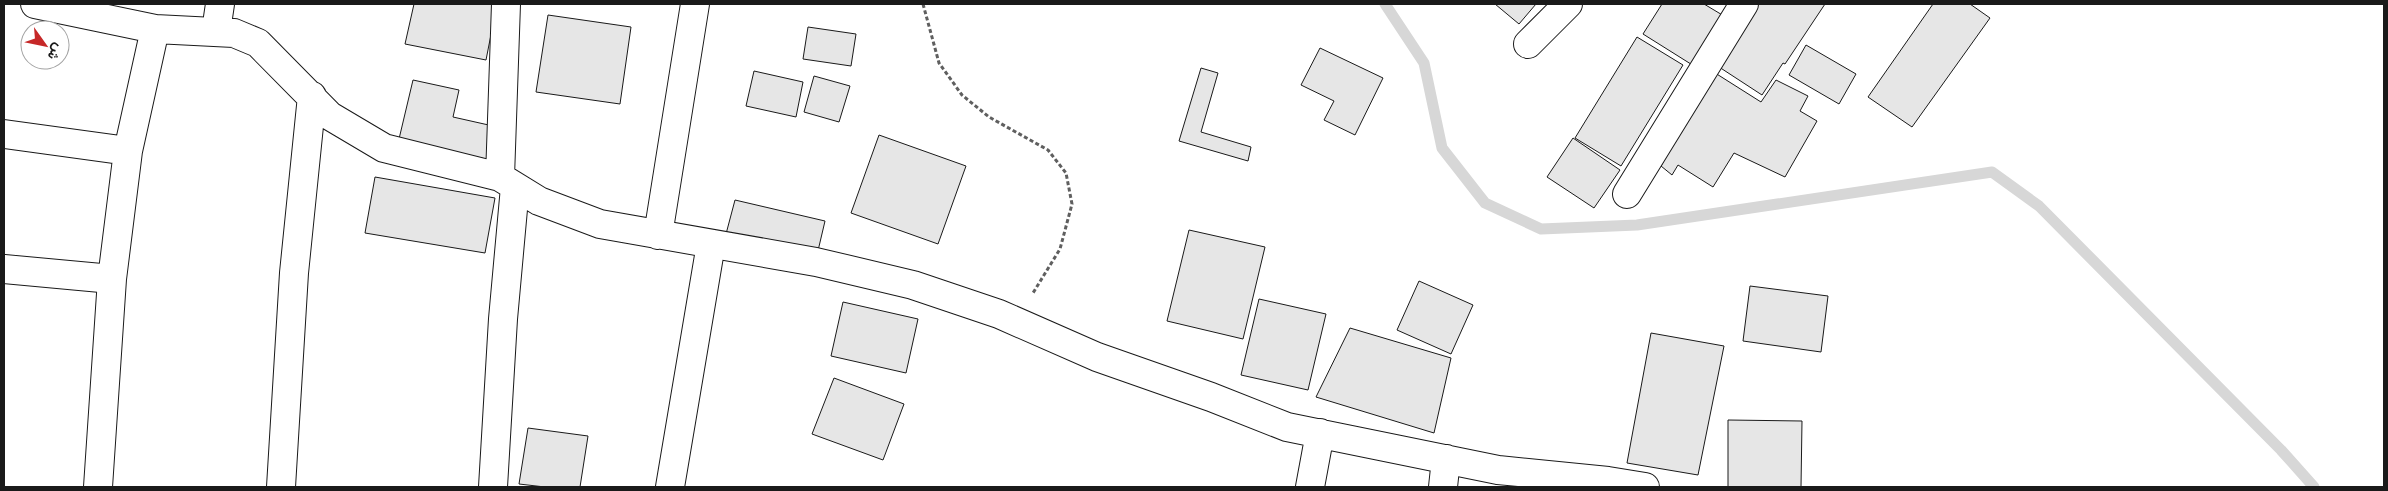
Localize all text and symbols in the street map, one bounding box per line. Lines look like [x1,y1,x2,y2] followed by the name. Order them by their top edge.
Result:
[20,20,70,70] north arrow
[44,40,69,65] text: ش

